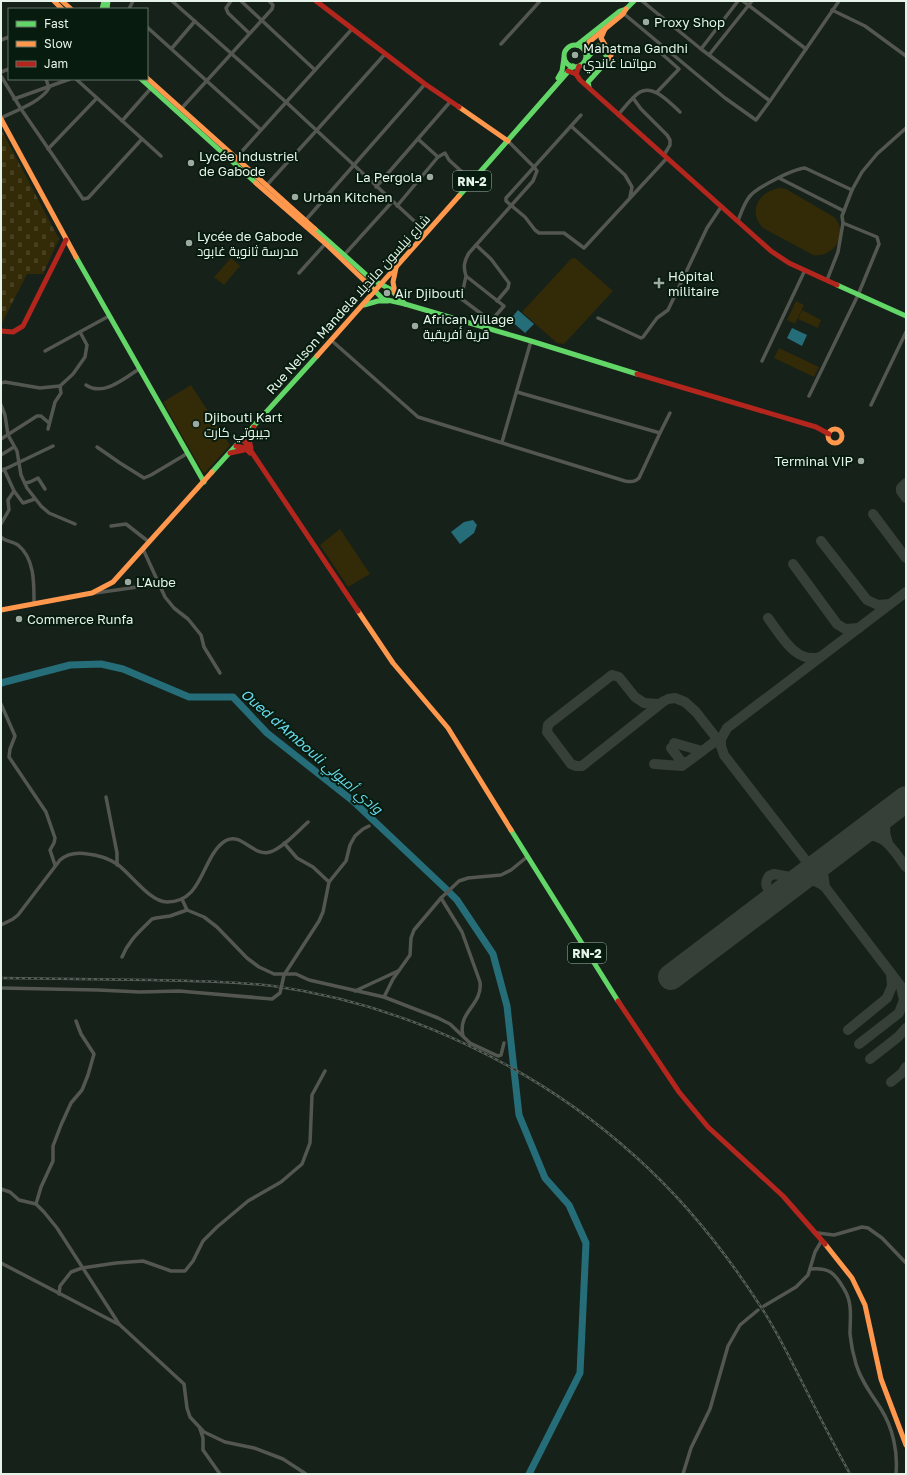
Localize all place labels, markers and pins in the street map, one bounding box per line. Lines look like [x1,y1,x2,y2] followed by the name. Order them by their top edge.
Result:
[654,14,725,30] place label: Proxy Shop
[641,17,651,27] marker: Proxy Shop
[583,40,688,74] place label: Mahatma Gandhi مهاتما غاندي
[570,50,580,60] marker: Mahatma Gandhi مهاتما غاندي
[199,148,298,179] place label: Lycée Industriel de Gabode
[186,158,196,168] marker: Lycée Industriel de Gabode
[356,169,422,185] place label: La Pergola
[425,172,435,182] marker: La Pergola
[303,189,392,205] place label: Urban Kitchen
[290,192,300,202] marker: Urban Kitchen
[197,228,302,259] place label: Lycée de Gabode مدرسة ثانوية غابود
[184,238,194,248] marker: Lycée de Gabode مدرسة ثانوية غابود
[668,268,719,299] place label: Hôpital militaire
[653,277,665,289] marker: Hôpital militaire
[395,285,464,301] place label: Air Djibouti
[382,288,392,298] marker: Air Djibouti
[423,311,514,342] place label: African Village قرية أفريقية
[410,321,420,331] marker: African Village قرية أفريقية
[204,409,282,443] place label: Djibouti Kart جيبوتي كارت
[191,419,201,429] marker: Djibouti Kart جيبوتي كارت
[774,453,853,469] place label: Terminal VIP
[856,456,866,466] marker: Terminal VIP
[136,574,176,590] place label: L'Aube
[123,577,133,587] marker: L'Aube
[27,611,133,627] place label: Commerce Runfa
[14,614,24,624] marker: Commerce Runfa

